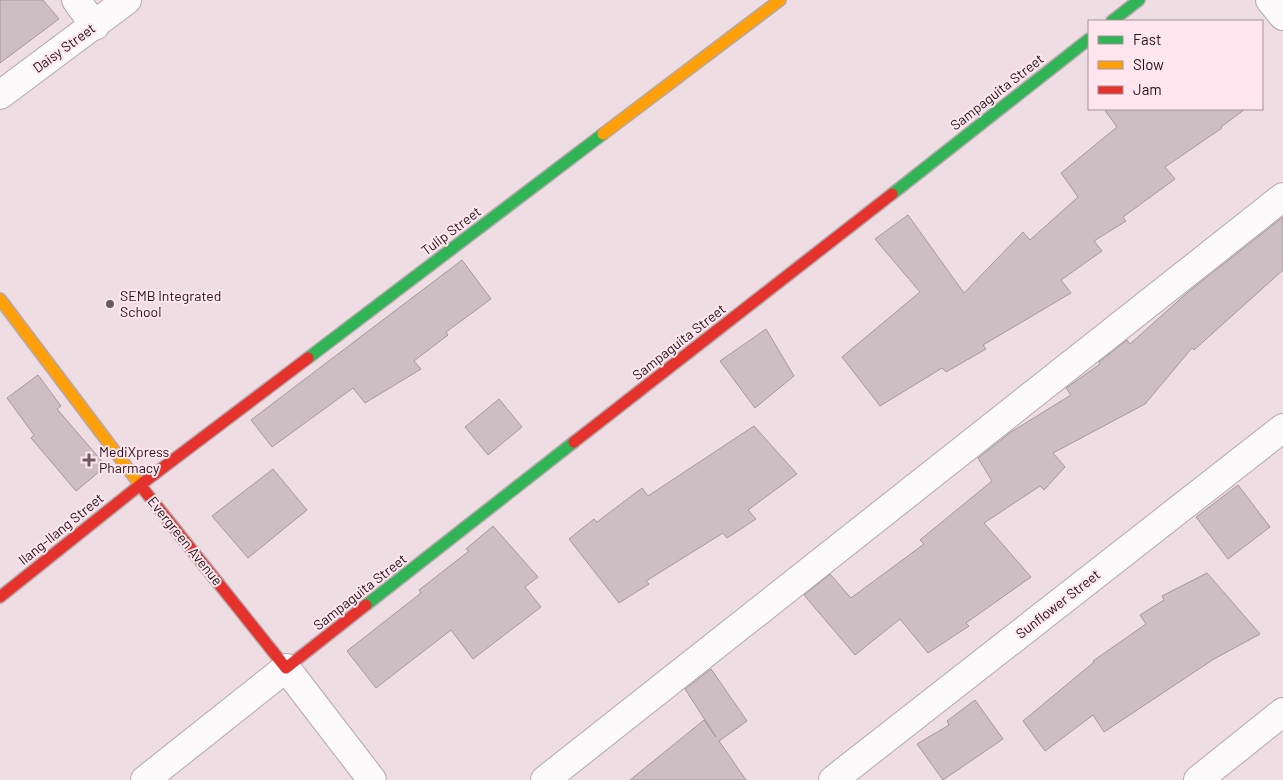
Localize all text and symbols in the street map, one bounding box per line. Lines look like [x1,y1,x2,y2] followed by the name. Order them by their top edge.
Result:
[29,19,98,76] street label: Daisy Street
[1088,20,1263,110] legend
[1133,30,1161,48] text: Fast
[947,50,1047,133] street label: Sampaguita Street
[1133,55,1164,73] text: Slow
[1133,80,1162,98] text: Jam
[417,203,484,259] street label: Tulip Street
[120,287,221,320] place label: SEMB Integrated School
[104,298,116,310] marker: SEMB Integrated School
[629,300,729,383] street label: Sampaguita Street
[99,443,170,476] place label: MediXpress Pharmacy
[83,454,95,466] marker: MediXpress Pharmacy
[15,489,107,568] street label: Ilang-Ilang Street
[144,493,226,589] street label: Evergreen Avenue
[310,550,410,633] street label: Sampaguita Street
[1012,565,1103,642] street label: Sunflower Street

